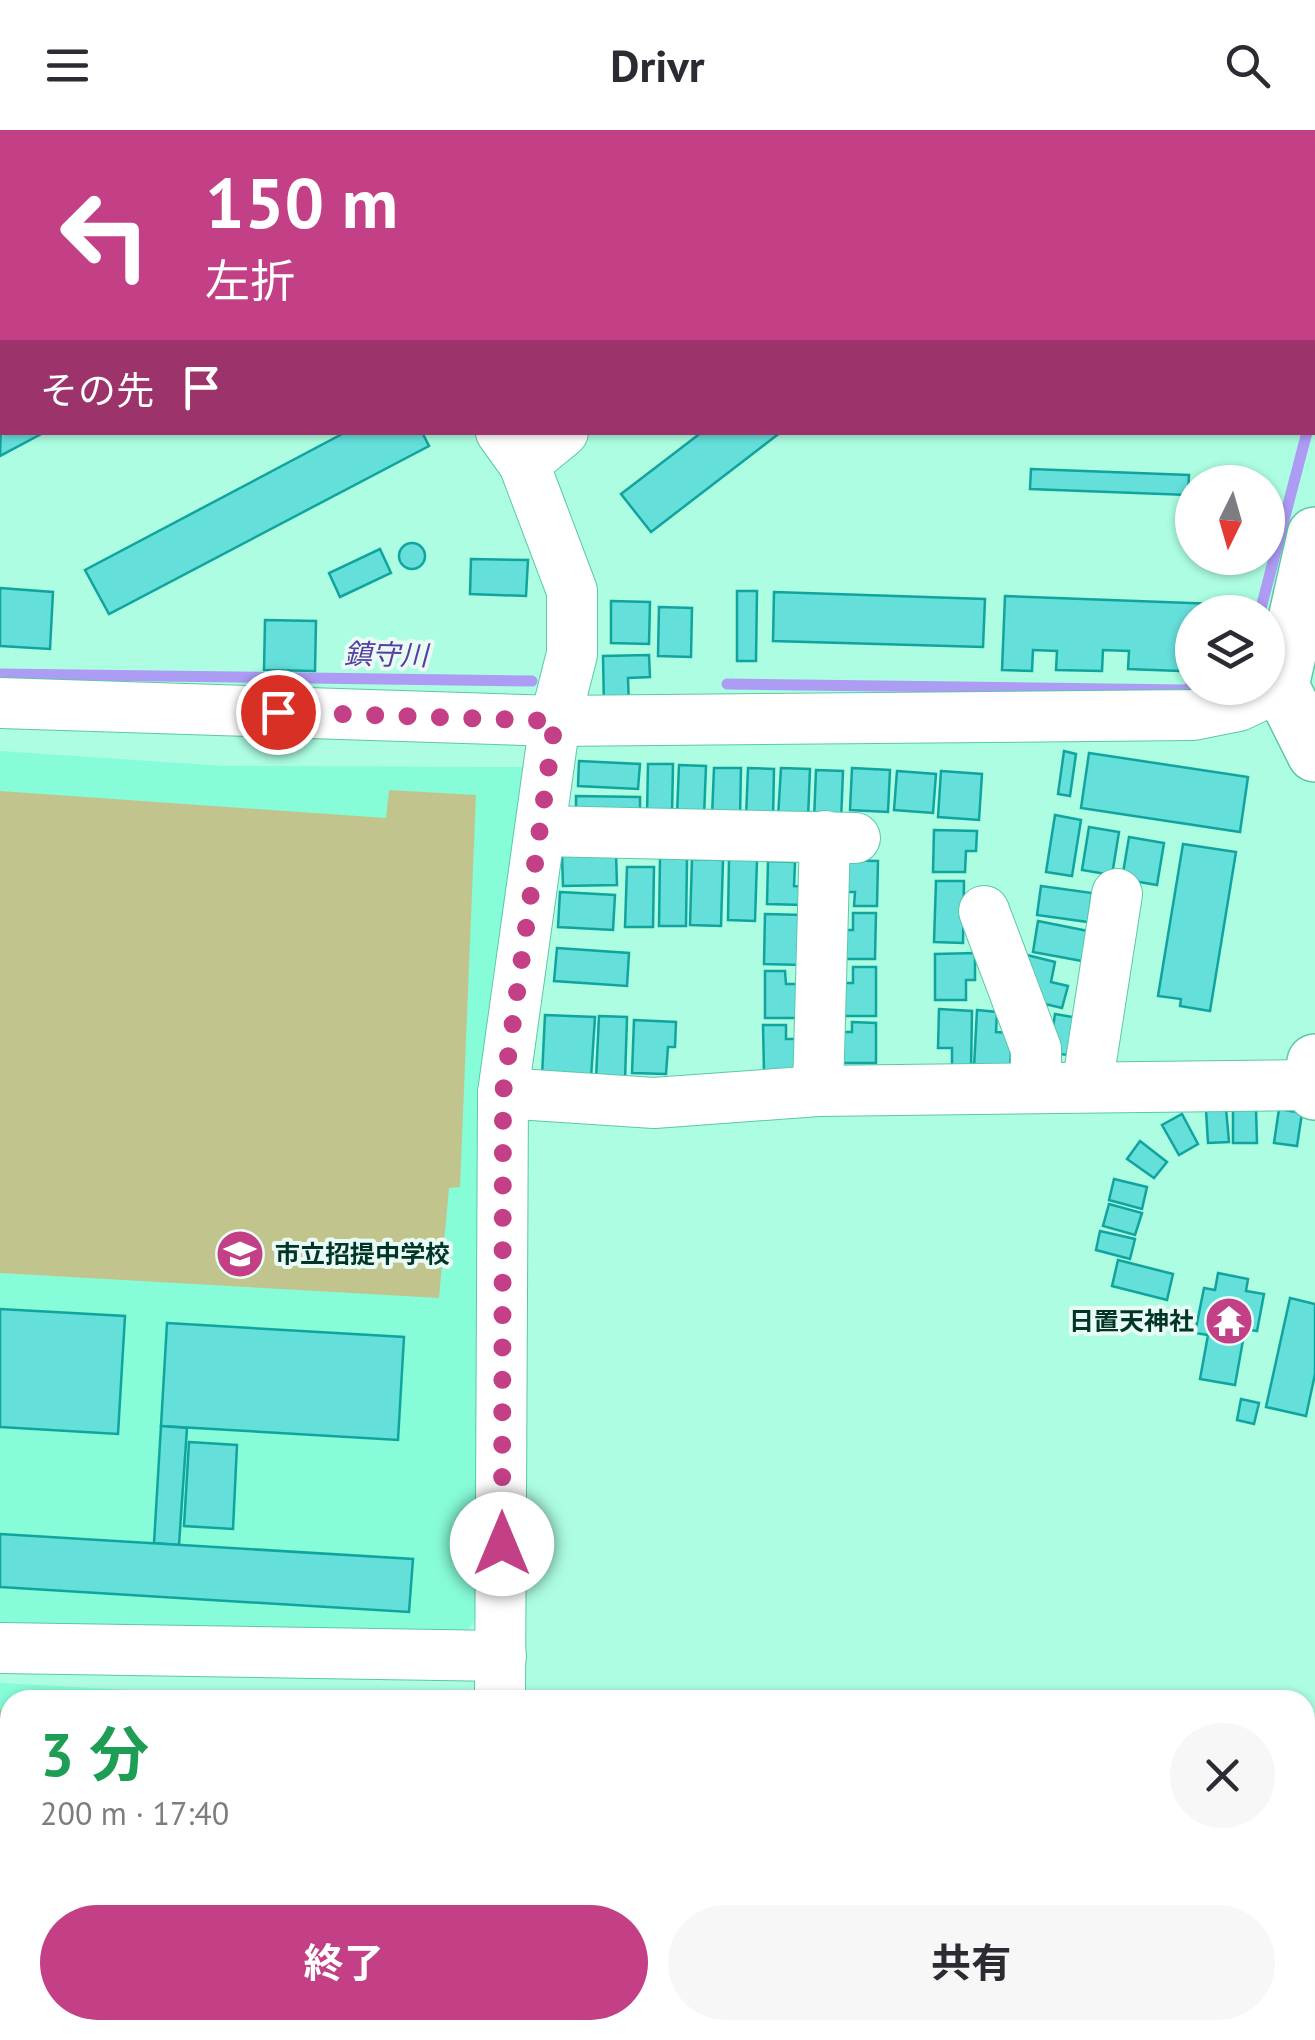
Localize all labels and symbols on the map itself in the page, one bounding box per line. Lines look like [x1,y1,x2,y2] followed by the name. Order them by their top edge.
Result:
[1175,465,1285,575] north arrow
[344,635,431,673] water label: 鎮守川
[236,670,321,755] pin
[214,1228,266,1280] school or university icon: 市立招提中学校
[275,1238,450,1270] place label: 市立招提中学校
[1203,1295,1255,1347] temple icon: 日置天神社
[1069,1305,1194,1337] place label: 日置天神社
[450,1492,554,1596] position arrow

